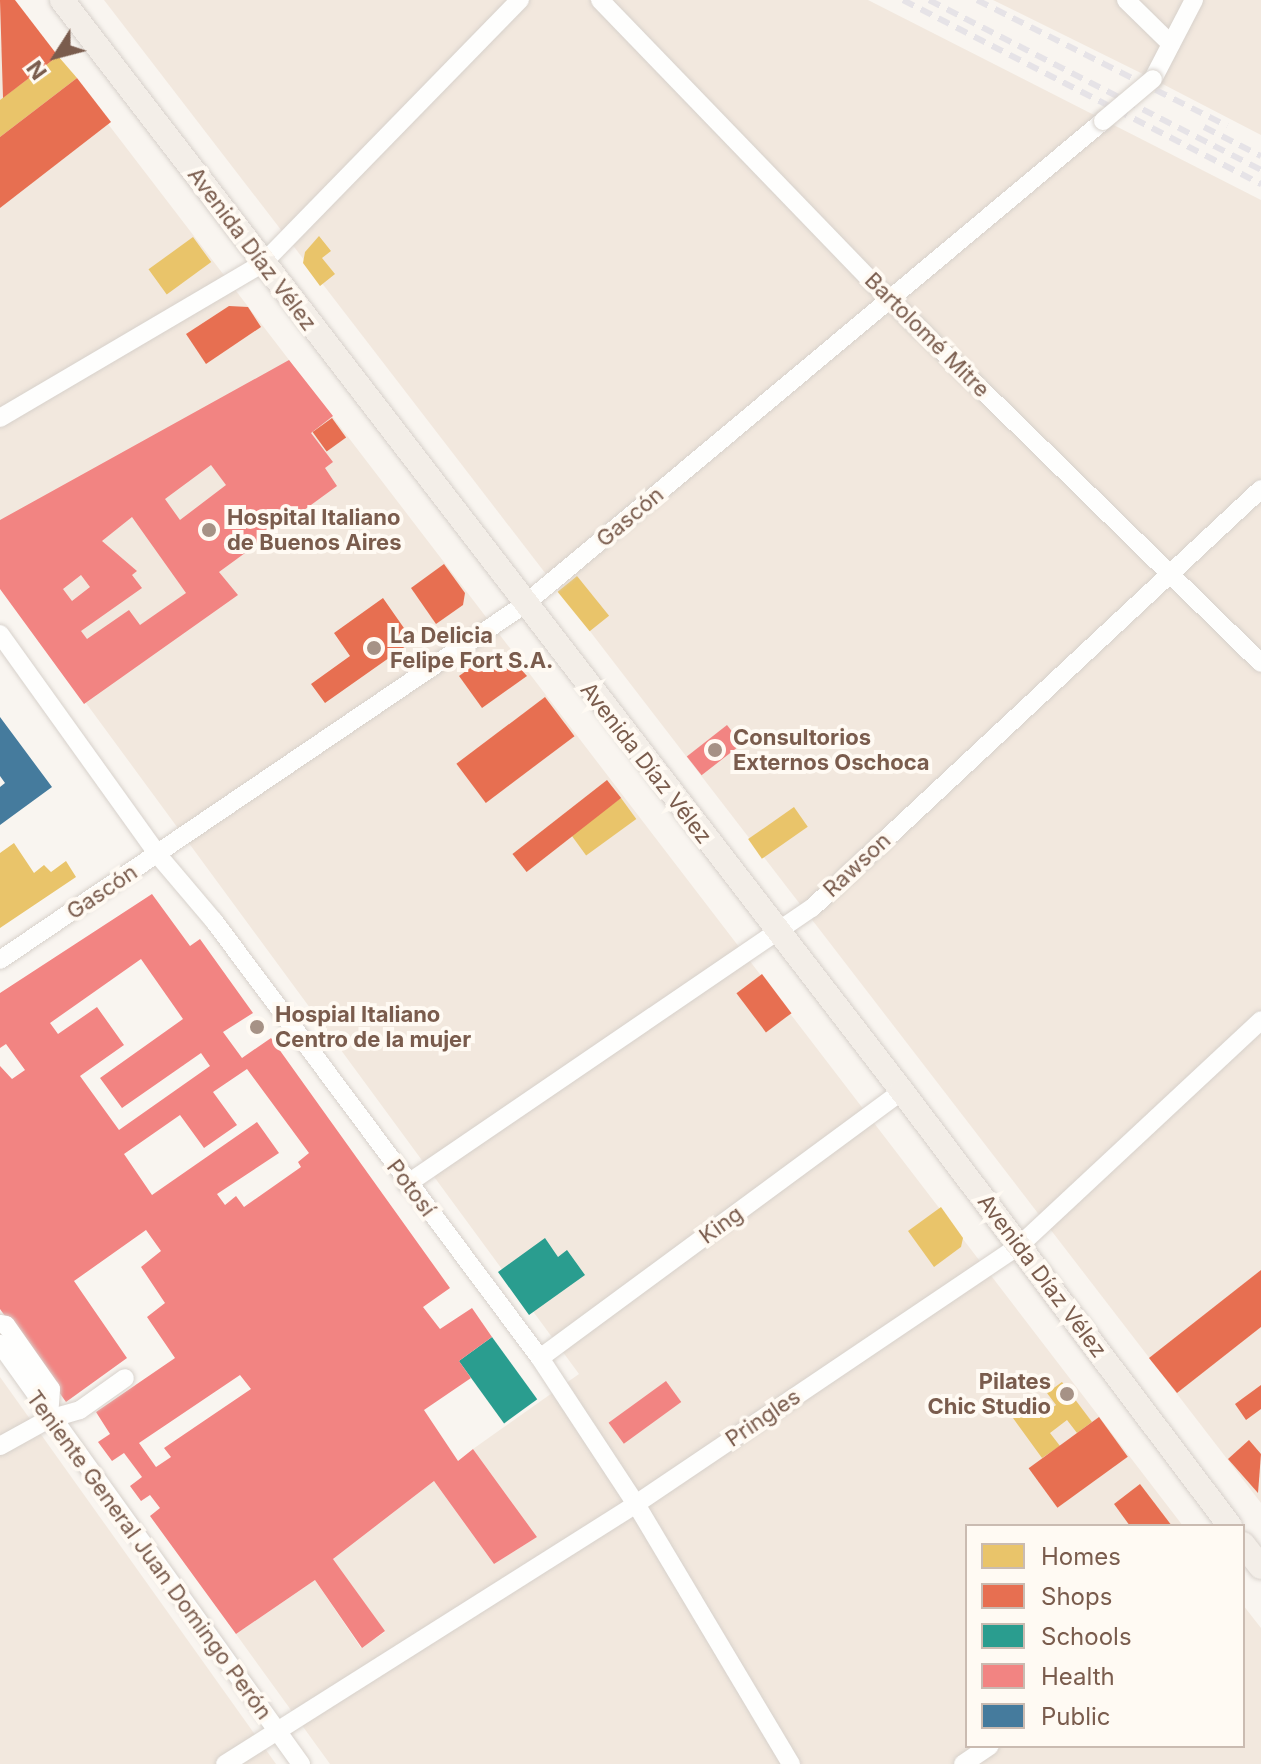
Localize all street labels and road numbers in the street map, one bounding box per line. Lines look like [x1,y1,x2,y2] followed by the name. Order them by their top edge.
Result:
[182,162,322,336] street label: Avenida Díaz Vélez
[859,267,995,403] street label: Bartolomé Mitre
[591,481,669,553] street label: Gascón
[575,677,717,849] street label: Avenida Díaz Vélez
[818,827,896,903] street label: Rawson
[62,859,142,925] street label: Gascón
[381,1154,441,1222] street label: Potosí
[972,1189,1112,1363] street label: Avenida Díaz Vélez
[694,1201,748,1249] street label: King
[721,1383,805,1453] street label: Pringles
[21,1385,277,1725] street label: Teniente General Juan Domingo Perón

